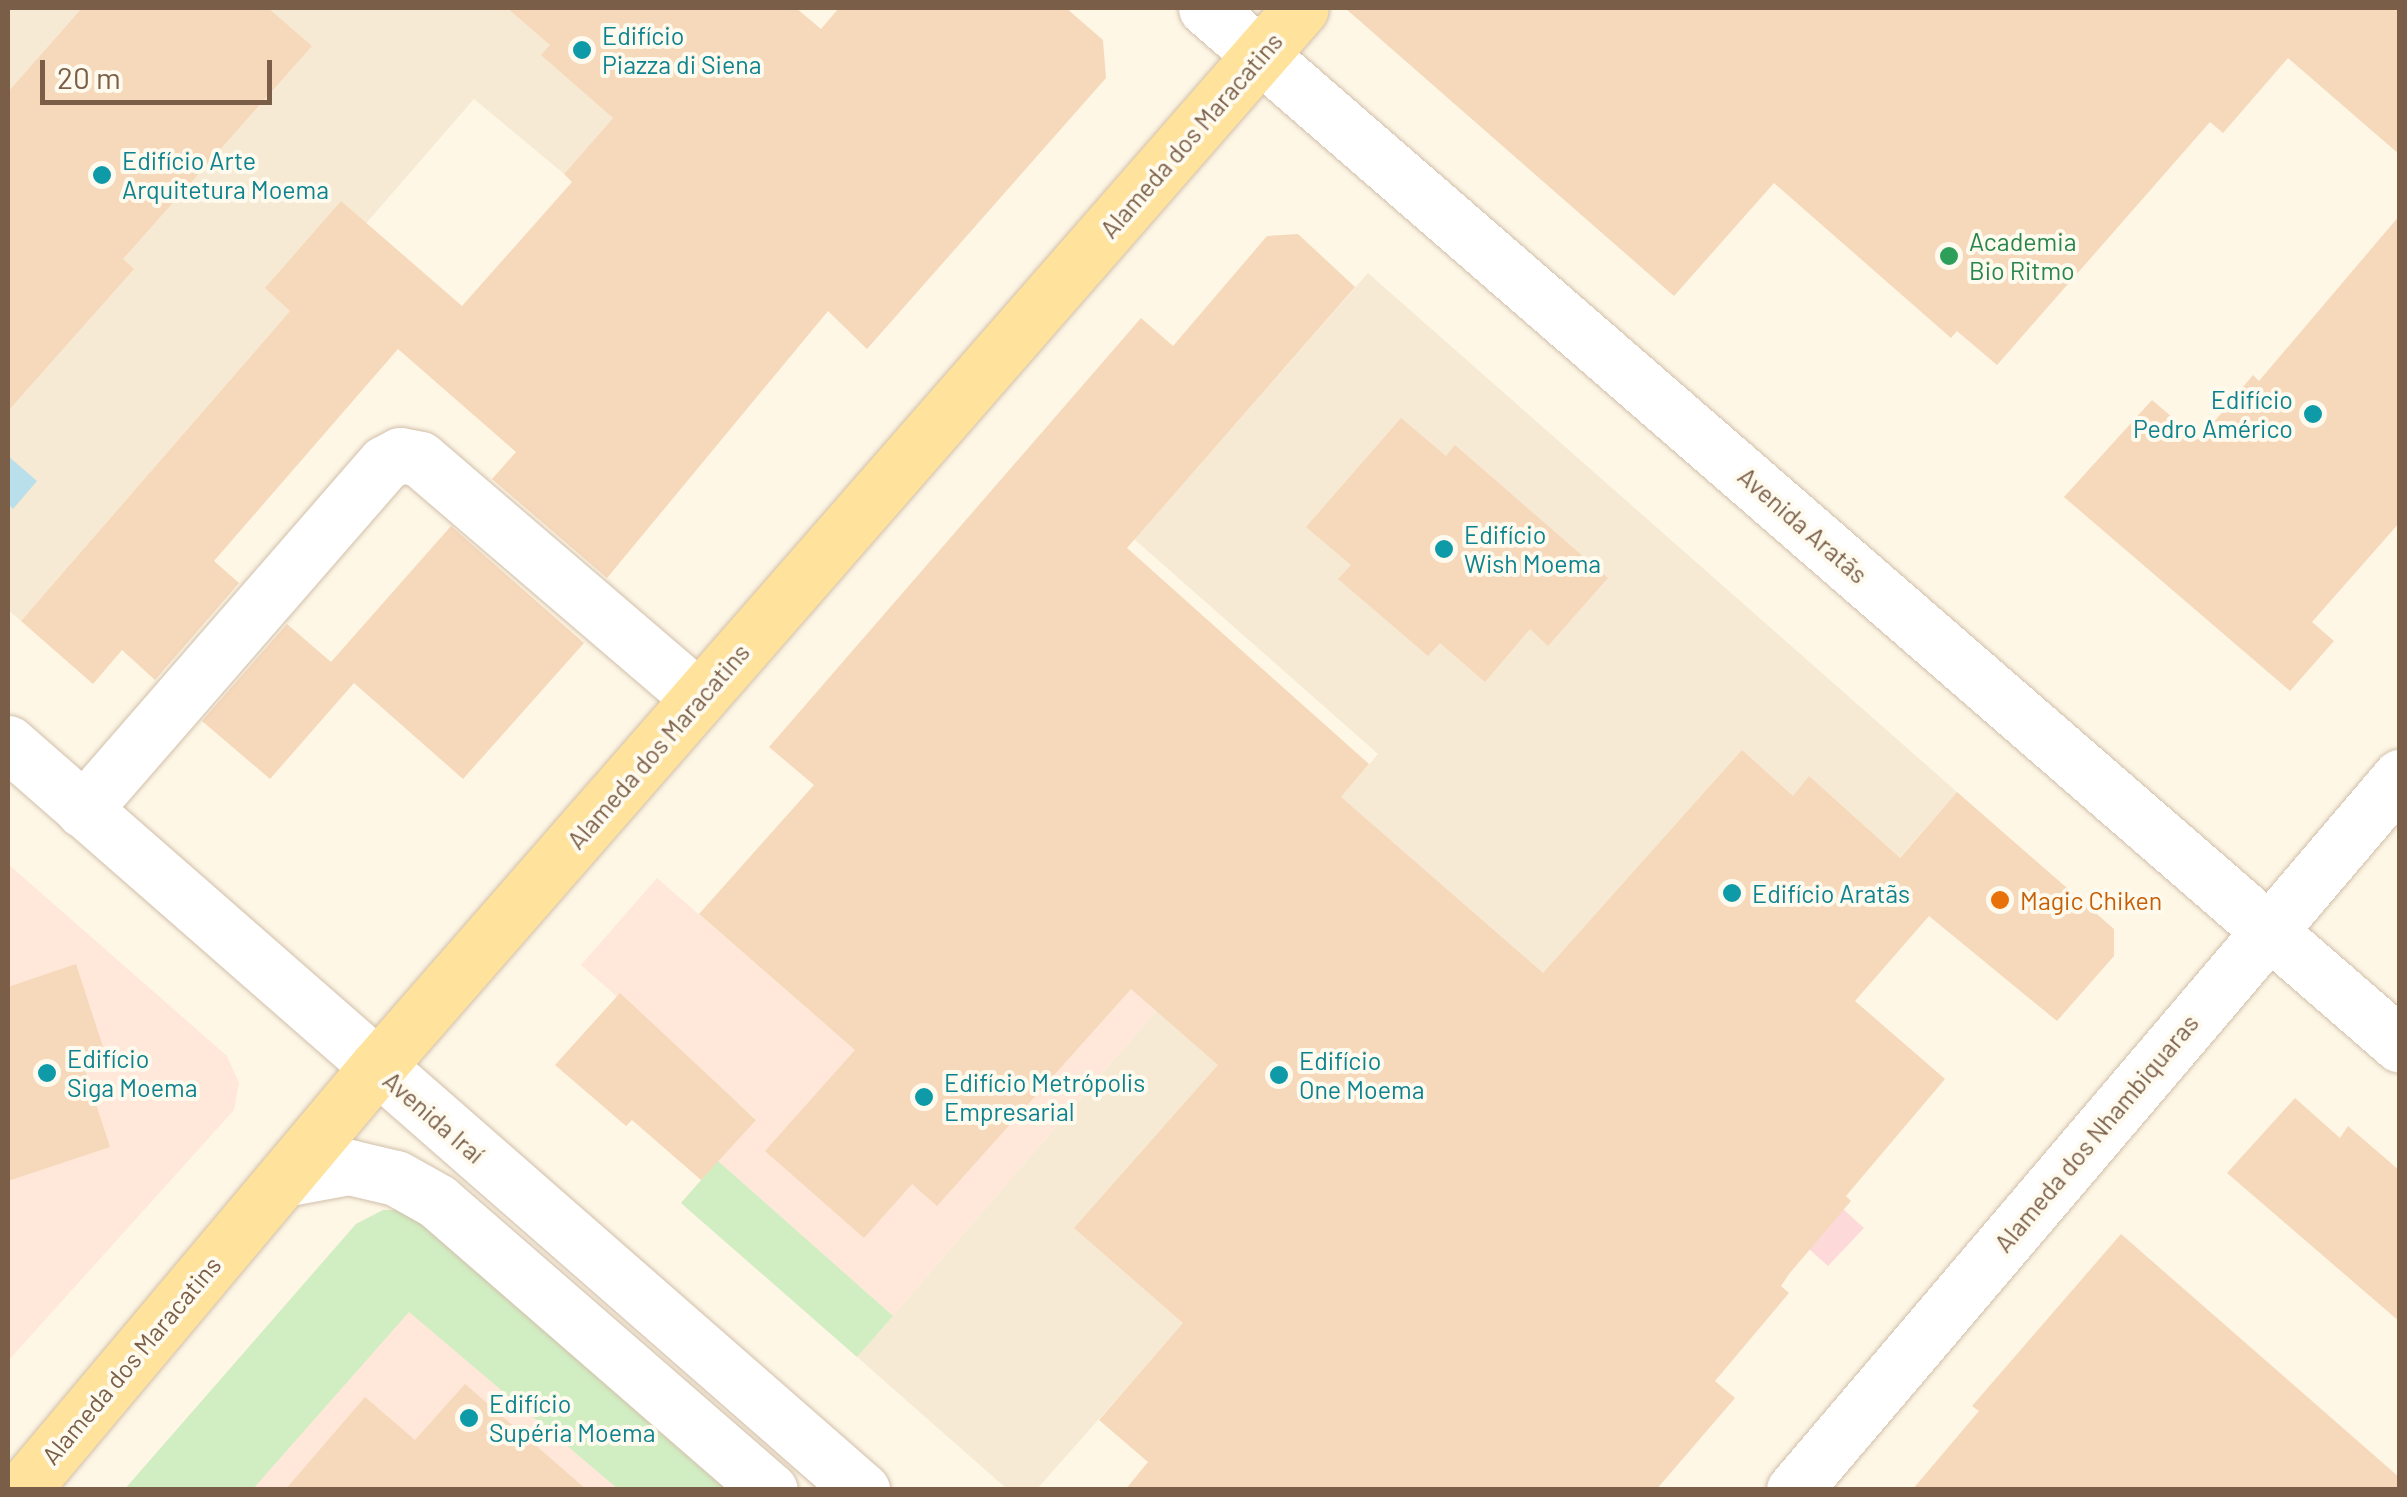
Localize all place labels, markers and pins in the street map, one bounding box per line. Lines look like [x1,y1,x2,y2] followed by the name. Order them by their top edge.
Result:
[602,21,762,80] place label: Edifício Piazza di Siena
[571,39,593,61] marker: Edifício Piazza di Siena
[122,146,329,205] place label: Edifício Arte Arquitetura Moema
[91,164,113,186] marker: Edifício Arte Arquitetura Moema
[1969,227,2076,286] place label: Academia Bio Ritmo
[1938,245,1960,267] marker: Academia Bio Ritmo
[2133,385,2293,444] place label: Edifício Pedro Américo
[2302,403,2324,425] marker: Edifício Pedro Américo
[1464,520,1601,579] place label: Edifício Wish Moema
[1433,538,1455,560] marker: Edifício Wish Moema
[1752,878,1910,908] place label: Edifício Aratãs
[1721,882,1743,904] marker: Edifício Aratãs
[2020,885,2162,915] place label: Magic Chiken
[1989,889,2011,911] marker: Magic Chiken
[67,1044,197,1103] place label: Edifício Siga Moema
[1299,1046,1424,1105] place label: Edifício One Moema
[36,1062,58,1084] marker: Edifício Siga Moema
[1268,1064,1290,1086] marker: Edifício One Moema
[944,1068,1145,1127] place label: Edifício Metrópolis Empresarial
[913,1086,935,1108] marker: Edifício Metrópolis Empresarial
[489,1389,655,1448] place label: Edifício Supéria Moema
[458,1407,480,1429] marker: Edifício Supéria Moema

